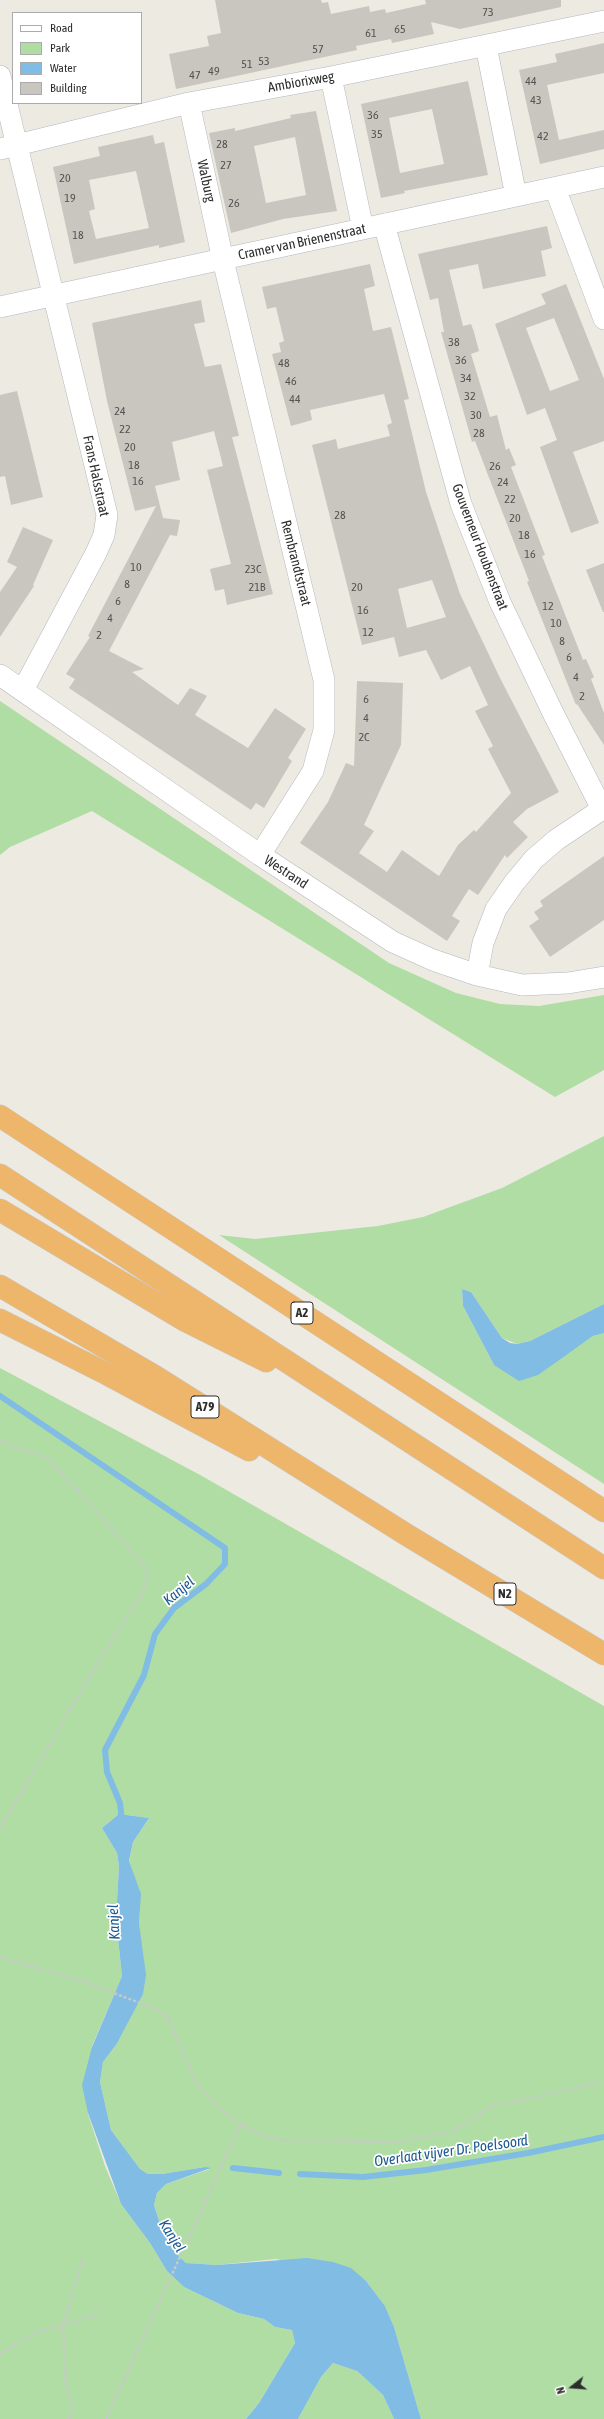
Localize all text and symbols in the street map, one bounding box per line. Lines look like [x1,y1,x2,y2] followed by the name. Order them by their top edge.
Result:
[482,5,494,19] house number: 73
[12,12,142,104] legend
[50,21,73,35] text: Road
[394,22,406,36] house number: 65
[365,26,377,40] house number: 61
[50,41,70,55] text: Park
[312,42,324,56] house number: 57
[258,54,270,68] house number: 53
[241,57,253,71] house number: 51
[50,61,76,75] text: Water
[208,64,220,78] house number: 49
[189,68,201,82] house number: 47
[267,68,335,96] street label: Ambiorixweg
[525,74,537,88] house number: 44
[50,81,87,95] text: Building
[530,93,542,107] house number: 43
[367,108,379,122] house number: 36
[371,127,383,141] house number: 35
[537,129,549,143] house number: 42
[216,137,228,151] house number: 28
[193,158,219,204] street label: Walburg
[220,158,232,172] house number: 27
[59,171,71,185] house number: 20
[64,191,76,205] house number: 19
[228,196,240,210] house number: 26
[237,220,367,264] street label: Cramer van Brienenstraat
[72,228,84,242] house number: 18
[448,335,460,349] house number: 38
[455,353,467,367] house number: 36
[278,356,290,370] house number: 48
[460,371,472,385] house number: 34
[285,374,297,388] house number: 46
[464,389,476,403] house number: 32
[289,392,301,406] house number: 44
[114,404,126,418] house number: 24
[470,408,482,422] house number: 30
[119,422,131,436] house number: 22
[473,426,485,440] house number: 28
[79,434,113,518] street label: Frans Halsstraat
[124,440,136,454] house number: 20
[128,458,140,472] house number: 18
[489,459,501,473] house number: 26
[132,474,144,488] house number: 16
[497,475,509,489] house number: 24
[448,481,512,613] street label: Gouverneur Houbenstraat
[504,492,516,506] house number: 22
[334,508,346,522] house number: 28
[509,511,521,525] house number: 20
[277,518,315,608] street label: Rembrandtstraat
[518,528,530,542] house number: 18
[524,547,536,561] house number: 16
[130,560,142,574] house number: 10
[245,562,261,576] house number: 23C
[124,577,130,591] house number: 8
[249,580,265,594] house number: 21B
[351,580,363,594] house number: 20
[115,594,121,608] house number: 6
[542,599,554,613] house number: 12
[357,603,369,617] house number: 16
[107,611,113,625] house number: 4
[550,616,562,630] house number: 10
[362,625,374,639] house number: 12
[96,628,102,642] house number: 2
[559,634,565,648] house number: 8
[566,650,572,664] house number: 6
[573,670,579,684] house number: 4
[579,689,585,703] house number: 2
[363,692,369,706] house number: 6
[363,711,369,725] house number: 4
[358,730,370,744] house number: 2C
[261,852,311,892] street label: Westrand
[291,1302,313,1324] road number: A2
[191,1396,219,1418] road number: A79
[160,1573,198,1609] water label: Kanjel
[494,1583,516,1605] road number: N2
[104,1904,124,1940] water label: Kanjel
[373,2131,529,2171] water label: Overlaat vijver Dr. Poelsoord
[155,2216,189,2256] water label: Kanjel
[552,2367,592,2407] north arrow
[554,2386,567,2395] text: N

